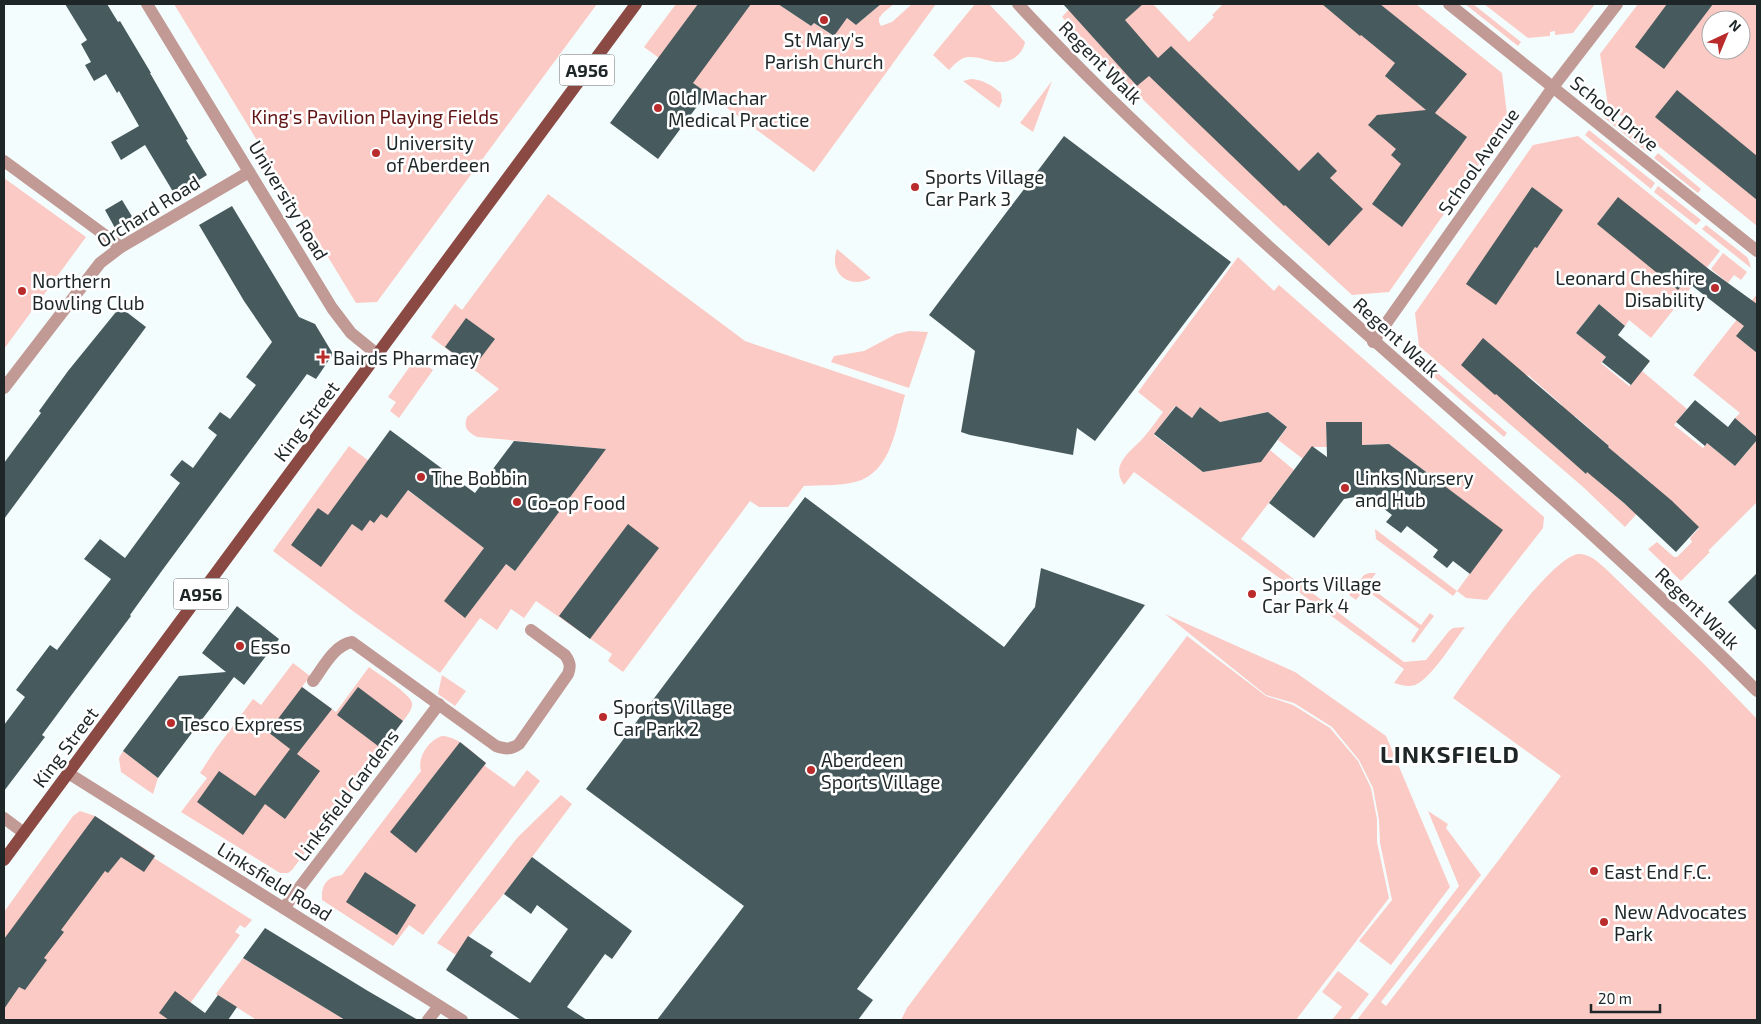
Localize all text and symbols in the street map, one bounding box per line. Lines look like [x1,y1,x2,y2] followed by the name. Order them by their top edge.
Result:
[1701,10,1751,60] north arrow
[818,14,830,26] marker: St Mary's Parish Church
[1055,16,1148,109] street label: Regent Walk
[1726,16,1745,35] text: N
[764,28,884,73] place label: St Mary's Parish Church
[560,54,614,86] road number: A956
[1566,70,1664,156] street label: School Drive
[668,86,809,131] place label: Old Machar Medical Practice
[652,102,664,114] marker: Old Machar Medical Practice
[1433,103,1523,219] street label: School Avenue
[251,105,499,128] park label: King's Pavilion Playing Fields
[386,131,490,176] place label: University of Aberdeen
[244,136,334,264] street label: University Road
[370,147,382,159] marker: University of Aberdeen
[925,165,1045,210] place label: Sports Village Car Park 3
[92,170,204,252] street label: Orchard Road
[909,181,921,193] marker: Sports Village Car Park 3
[1555,266,1705,311] place label: Leonard Cheshire Disability
[32,269,145,314] place label: Northern Bowling Club
[1709,282,1721,294] marker: Leonard Cheshire Disability
[16,285,28,297] marker: Northern Bowling Club
[1349,292,1445,382] street label: Regent Walk
[333,346,479,369] place label: Bairds Pharmacy
[317,351,329,363] marker: Bairds Pharmacy
[268,376,344,466] street label: King Street
[431,466,528,489] place label: The Bobbin
[1355,466,1473,511] place label: Links Nursery and Hub
[415,471,427,483] marker: The Bobbin
[1339,482,1351,494] marker: Links Nursery and Hub
[527,491,626,514] place label: Co-op Food
[511,496,523,508] marker: Co-op Food
[1651,562,1745,654] street label: Regent Walk
[1262,572,1382,617] place label: Sports Village Car Park 4
[174,578,228,610] road number: A956
[1246,588,1258,600] marker: Sports Village Car Park 4
[250,635,291,658] place label: Esso
[234,640,246,652] marker: Esso
[613,695,733,740] place label: Sports Village Car Park 2
[27,702,103,792] street label: King Street
[597,711,609,723] marker: Sports Village Car Park 2
[181,712,303,735] place label: Tesco Express
[165,717,177,729] marker: Tesco Express
[289,725,403,865] street label: Linksfield Gardens
[1380,739,1520,768] district label: LINKSFIELD
[821,748,941,793] place label: Aberdeen Sports Village
[805,764,817,776] marker: Aberdeen Sports Village
[213,837,337,925] street label: Linksfield Road
[1604,860,1711,883] place label: East End F.C.
[1588,865,1600,877] marker: East End F.C.
[1614,900,1747,945] place label: New Advocates Park
[1598,916,1610,928] marker: New Advocates Park
[1591,982,1660,1014] scale bar
[1598,989,1632,1007] text: 20 m

